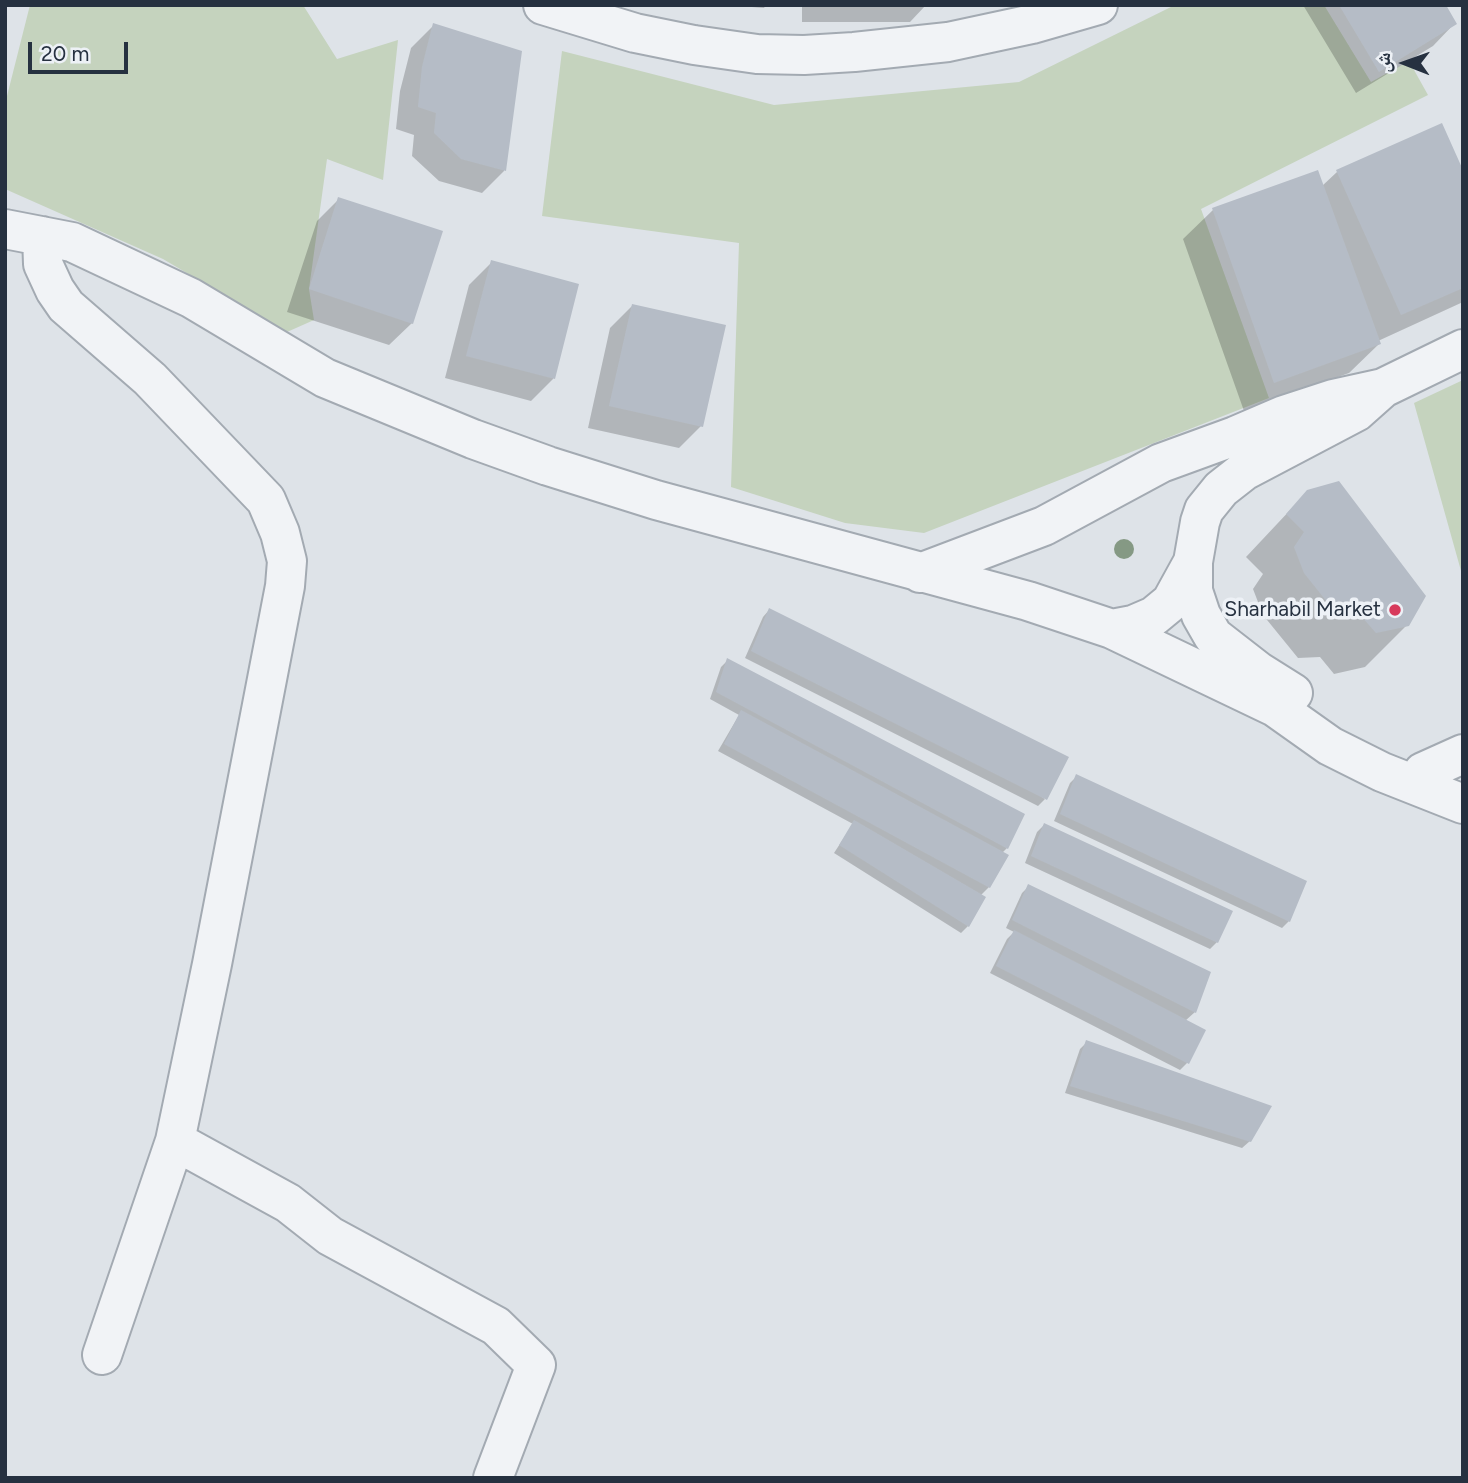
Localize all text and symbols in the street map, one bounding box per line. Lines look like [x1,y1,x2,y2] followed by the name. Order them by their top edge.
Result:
[32,28,131,72] scale bar
[1370,28,1440,98] north arrow
[41,41,89,66] text: 20 m
[1372,52,1395,73] text: ش
[1224,597,1381,623] place label: Sharhabil Market
[1387,602,1403,618] marker: Sharhabil Market

